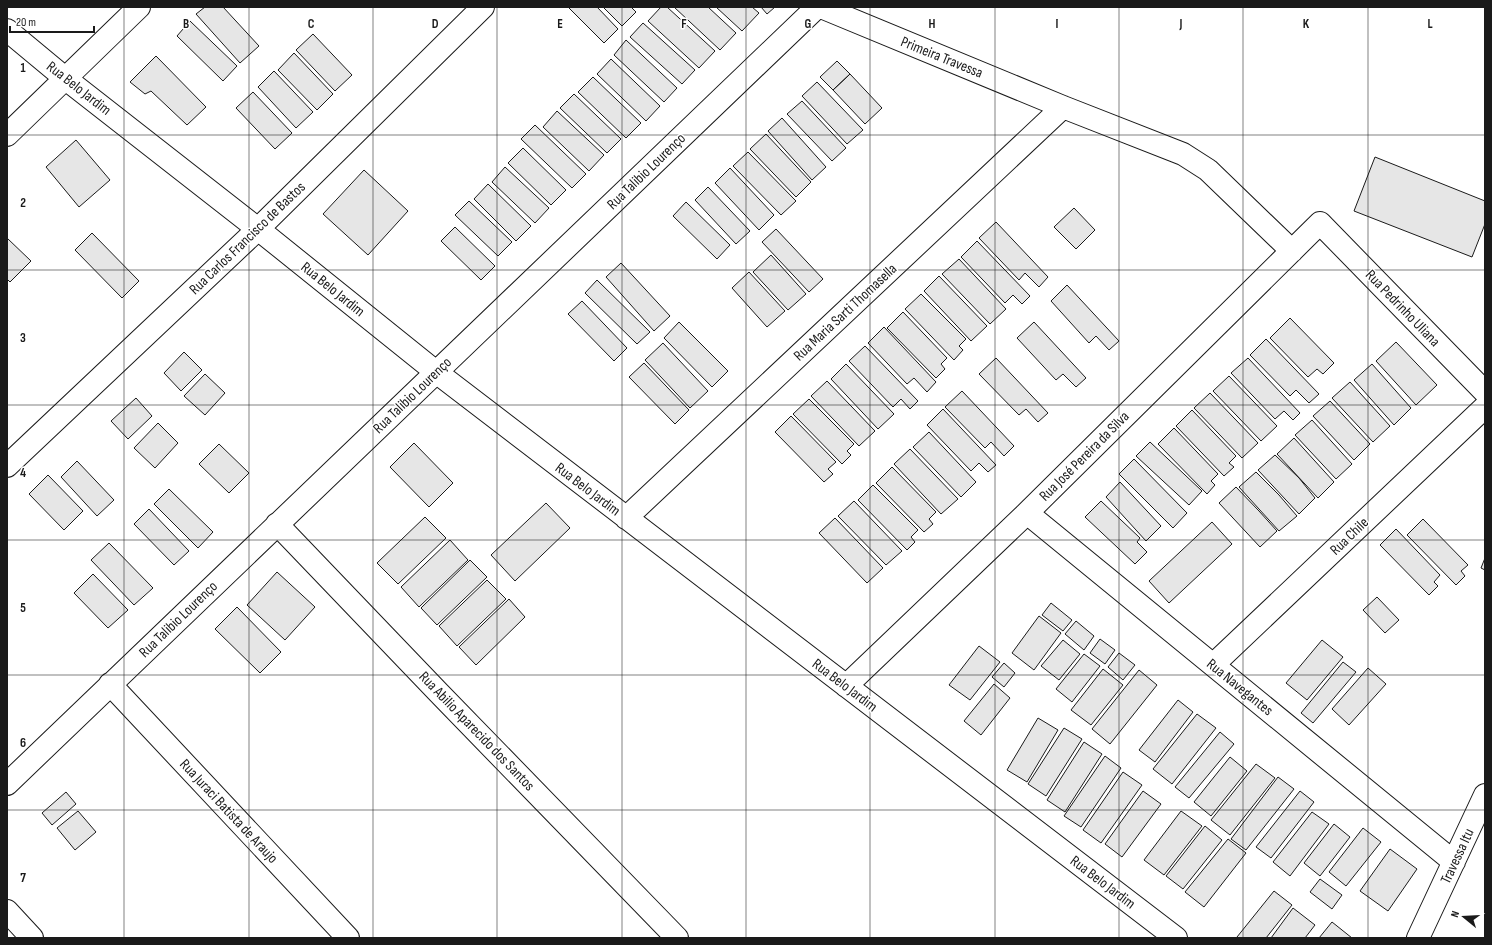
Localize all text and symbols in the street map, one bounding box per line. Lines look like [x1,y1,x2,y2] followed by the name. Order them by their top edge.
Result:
[10,8,94,34] scale bar
[16,15,36,30] text: 20 m
[183,16,189,32] text: B
[308,16,315,32] text: C
[432,16,439,32] text: D
[557,16,563,32] text: E
[681,16,687,32] text: F
[805,16,812,32] text: G
[929,16,936,32] text: H
[1056,16,1059,32] text: I
[1179,16,1183,32] text: J
[1303,16,1310,32] text: K
[1427,16,1433,32] text: L
[898,32,986,83] street label: Primeira Travessa
[42,57,115,120] street label: Rua Belo Jardim
[20,60,26,76] text: 1
[603,129,690,214] street label: Rua Talibio Lourenço
[185,178,310,299] street label: Rua Carlos Francisco de Bastos
[20,195,26,211] text: 2
[297,258,369,321] street label: Rua Belo Jardim
[790,259,901,365] street label: Rua Maria Sarti Thomasella
[1361,266,1444,351] street label: Rua Pedrinho Uliana
[20,330,26,346] text: 3
[369,353,456,438] street label: Rua Talibio Lourenço
[1035,407,1134,505] street label: Rua José Pereira da Silva
[551,459,624,520] street label: Rua Belo Jardim
[20,465,26,481] text: 4
[1326,513,1373,559] street label: Rua Chile
[135,577,222,662] street label: Rua Talibio Lourenço
[20,600,26,616] text: 5
[808,655,881,716] street label: Rua Belo Jardim
[1202,655,1277,720] street label: Rua Navegantes
[415,668,539,795] street label: Rua Abilio Aparecido dos Santos
[20,735,26,751] text: 6
[175,755,282,868] street label: Rua Juraci Batista de Araujo
[1436,825,1479,887] street label: Travessa Itu
[1066,852,1139,913] street label: Rua Belo Jardim
[20,870,26,886] text: 7
[1444,897,1484,937] north arrow
[1448,909,1462,919] text: N

